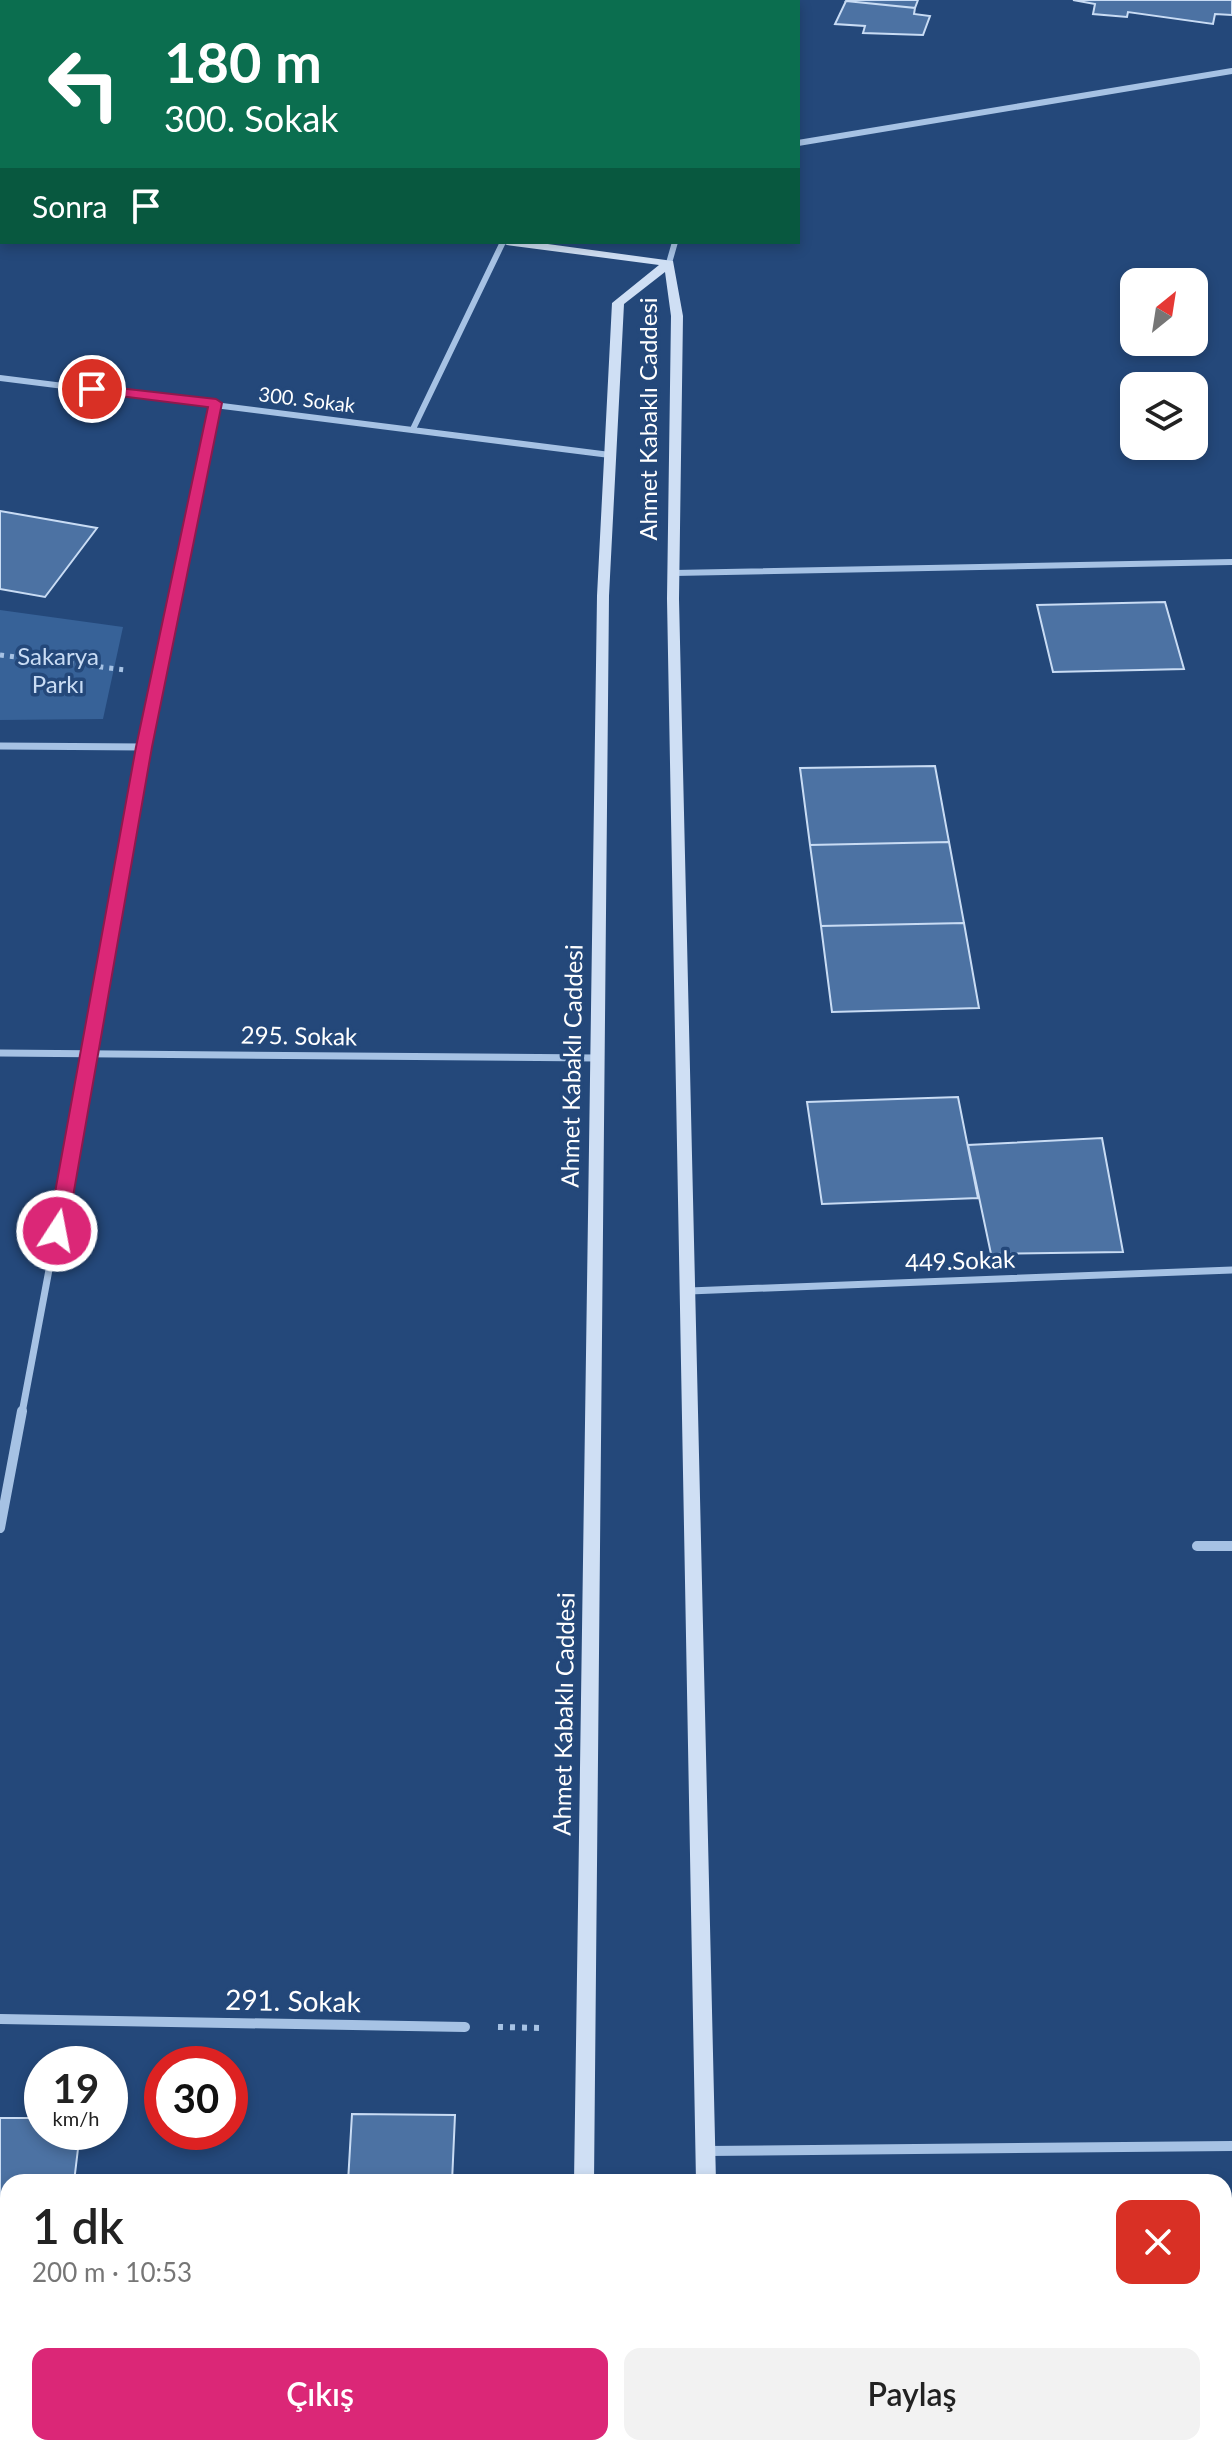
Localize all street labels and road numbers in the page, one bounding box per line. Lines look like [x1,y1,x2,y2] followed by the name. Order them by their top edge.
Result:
[633,297,662,541] street label: Ahmet Kabaklı Caddesi
[257,381,357,417] street label: 300. Sokak
[554,944,588,1188] street label: Ahmet Kabaklı Caddesi
[241,1019,358,1051] street label: 295. Sokak
[904,1244,1016,1276] street label: 449.Sokak
[546,1592,580,1836] street label: Ahmet Kabaklı Caddesi
[225,1982,362,2018] street label: 291. Sokak

